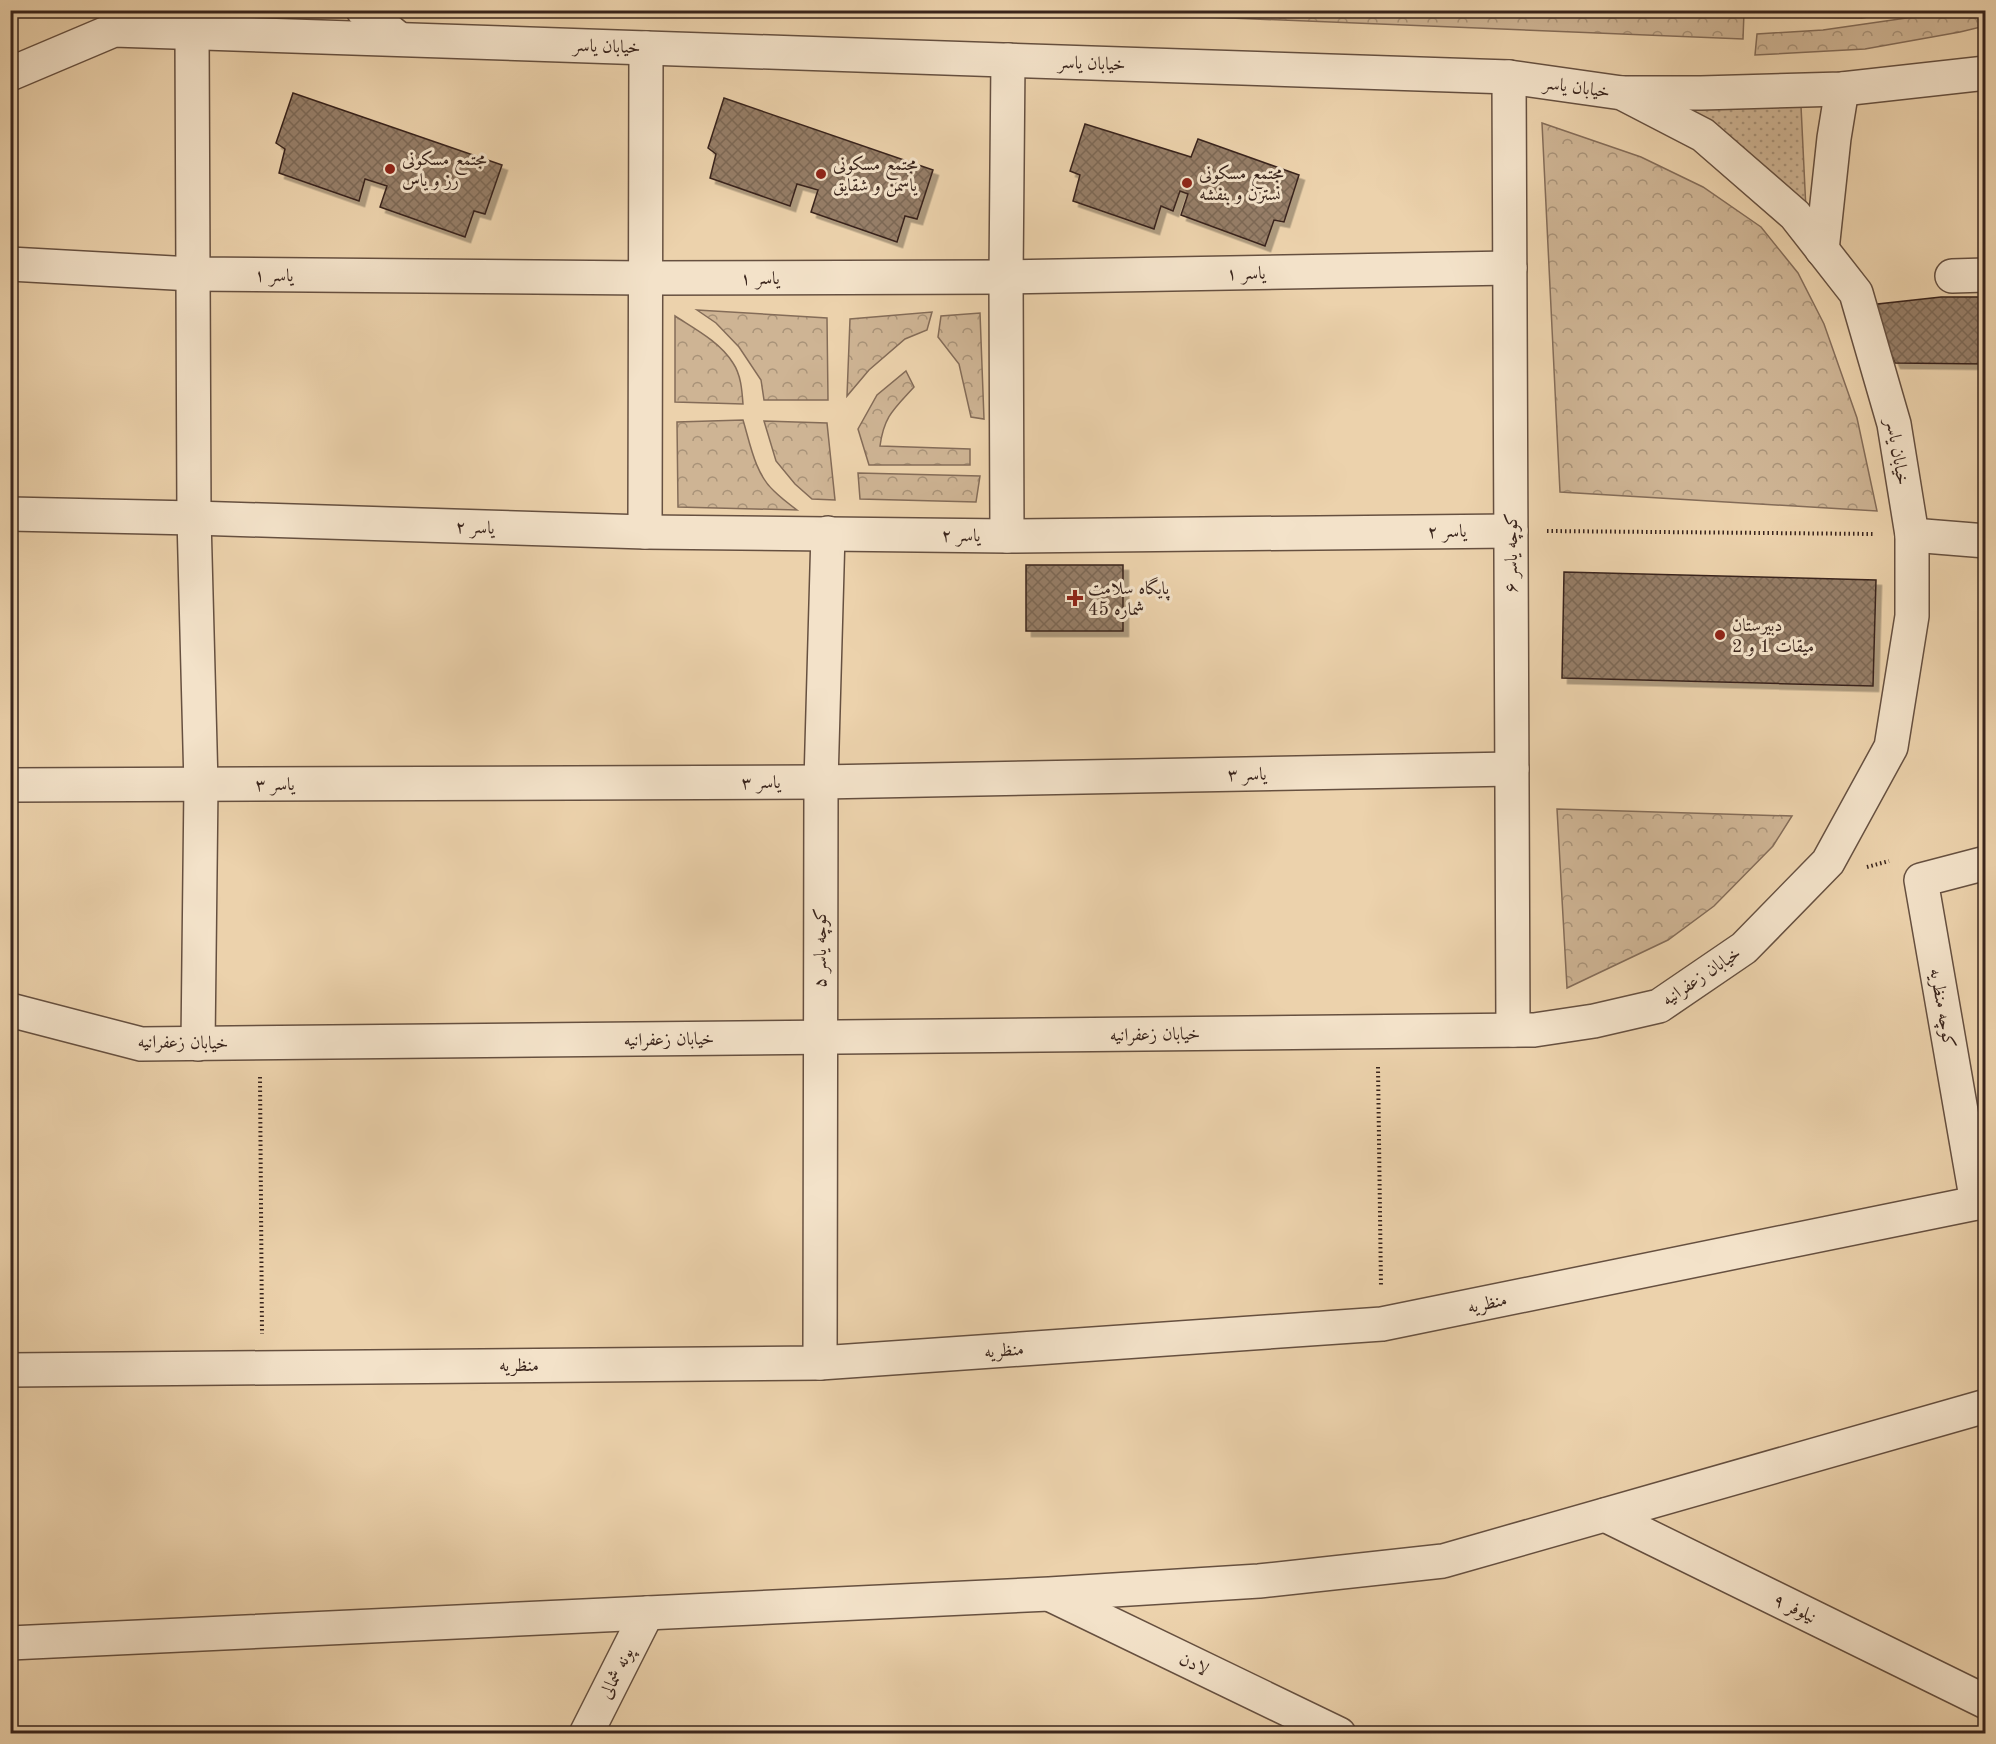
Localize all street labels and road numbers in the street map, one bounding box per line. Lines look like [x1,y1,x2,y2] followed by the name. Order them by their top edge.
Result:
[571,37,641,59] street label: خیابان یاسر
[1056,54,1126,76] street label: خیابان یاسر
[1540,74,1611,104] street label: خیابان یاسر
[1226,265,1267,285] street label: یاسر ۱
[254,267,295,287] street label: یاسر ۱
[740,270,781,290] street label: یاسر ۱
[1880,416,1912,487] street label: خیابان یاسر
[1503,513,1524,593] street label: کوچه یاسر ۶
[455,518,496,540] street label: یاسر ۲
[1427,523,1468,543] street label: یاسر ۲
[941,527,982,547] street label: یاسر ۲
[1227,766,1268,786] street label: یاسر ۳
[741,774,782,794] street label: یاسر ۳
[255,776,296,796] street label: یاسر ۳
[812,908,833,988] street label: کوچه یاسر ۵
[1659,944,1745,1011] street label: خیابان زعفرانیه
[1923,967,1958,1050] street label: کوچه منظریه
[1110,1025,1201,1047] street label: خیابان زعفرانیه
[624,1030,715,1052] street label: خیابان زعفرانیه
[137,1033,228,1055] street label: خیابان زعفرانیه
[1466,1291,1509,1319] street label: منظریه
[984,1341,1025,1363] street label: منظریه
[499,1357,539,1377] street label: منظریه
[1769,1591,1819,1629] street label: نیلوفر ۹
[596,1644,641,1703] street label: پونه شمالی
[1176,1650,1211,1680] street label: لادن

